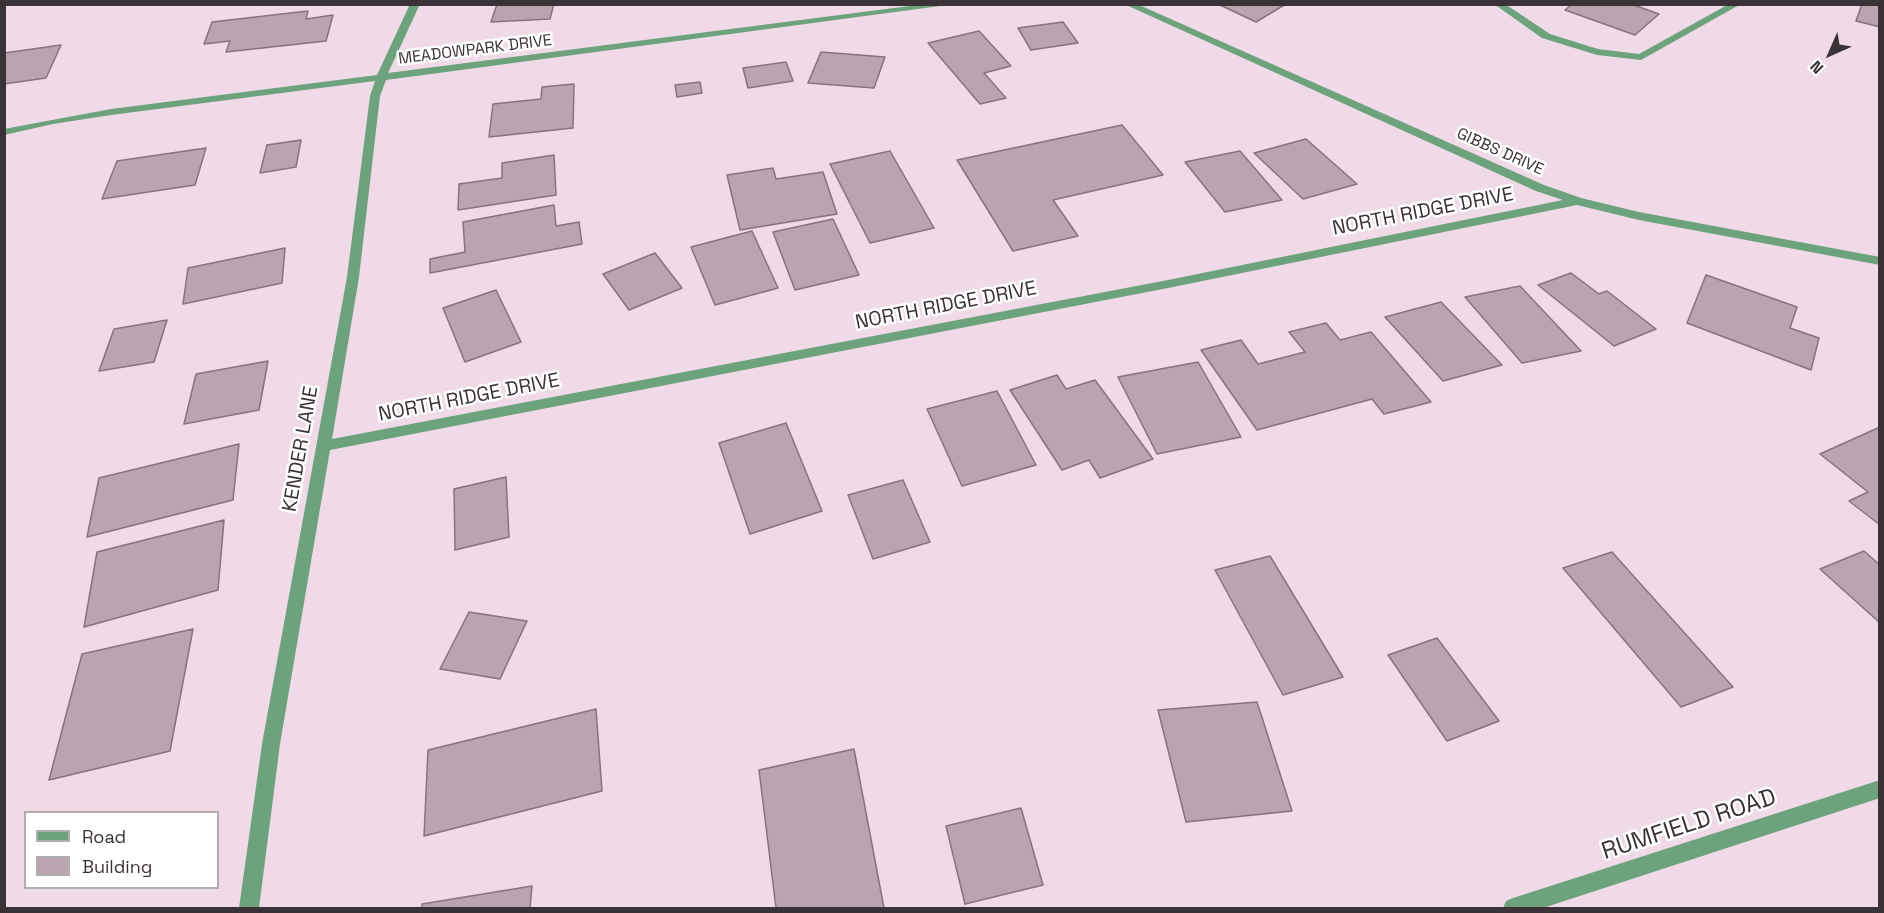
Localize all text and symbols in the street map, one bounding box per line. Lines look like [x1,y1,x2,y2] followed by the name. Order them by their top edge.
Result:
[1800,24,1860,84] north arrow
[397,31,553,69] street label: MEADOWPARK DRIVE
[1806,56,1828,78] text: N
[1454,124,1546,180] street label: GIBBS DRIVE
[1330,183,1516,241] street label: NORTH RIDGE DRIVE
[853,277,1039,335] street label: NORTH RIDGE DRIVE
[376,369,562,427] street label: NORTH RIDGE DRIVE
[278,384,324,514] street label: KENDER LANE
[1598,783,1780,867] street label: RUMFIELD ROAD
[24,811,219,889] legend
[82,825,126,848] text: Road
[82,855,152,878] text: Building

